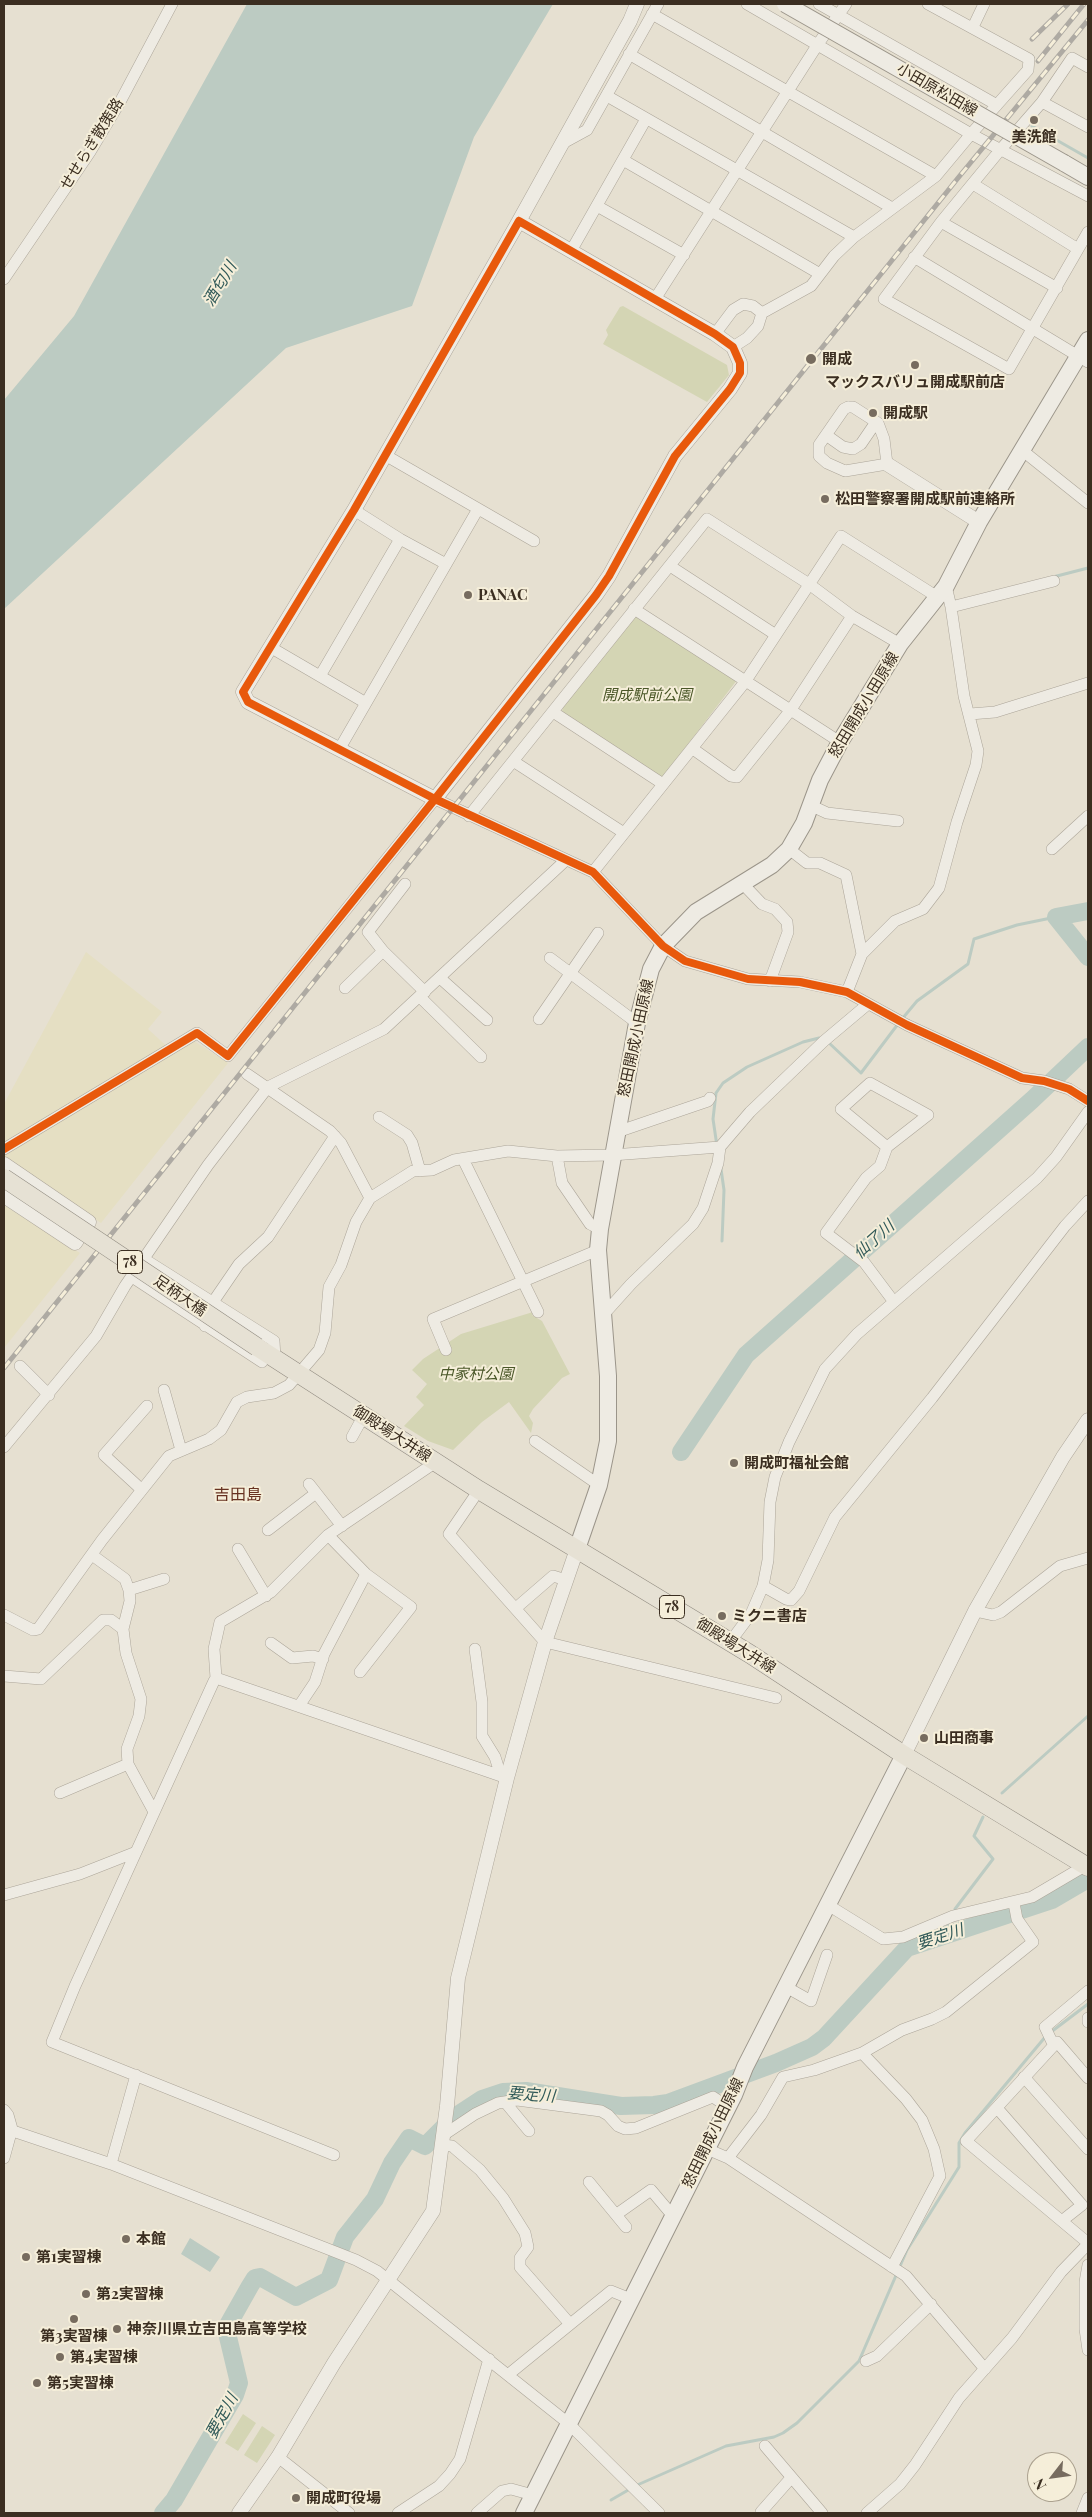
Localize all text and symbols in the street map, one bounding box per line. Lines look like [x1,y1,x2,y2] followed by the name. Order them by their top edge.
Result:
[894,60,980,120] street label: 小田原松田線
[57,95,127,193] street label: せせらぎ散策路
[1028,114,1040,126] marker: 美洗館
[1012,128,1056,146] place label: 美洗館
[199,258,241,310] water label: 酒匂川
[822,350,852,368] place label: 開成
[804,352,818,366] marker: 開成
[909,359,921,371] marker: マックスバリュ開成駅前店
[825,373,1005,391] place label: マックスバリュ開成駅前店
[883,404,928,422] place label: 開成駅
[867,407,879,419] marker: 開成駅
[835,490,1015,508] place label: 松田警察署開成駅前連絡所
[819,493,831,505] marker: 松田警察署開成駅前連絡所
[478,586,528,604] place label: PANAC
[462,589,474,601] marker: PANAC
[825,649,903,761] street label: 怒田開成小田原線
[602,686,692,704] park label: 開成駅前公園
[615,977,657,1099] street label: 怒田開成小田原線
[850,1217,898,1263] water label: 仙了川
[118,1250,142,1274] road number: 78
[150,1272,210,1320] street label: 足柄大橋
[439,1365,513,1383] park label: 中家村公園
[349,1402,435,1466] street label: 御殿場大井線
[744,1454,849,1472] place label: 開成町福祉会館
[728,1457,740,1469] marker: 開成町福祉会館
[214,1485,262,1505] district label: 吉田島
[660,1595,684,1618] road number: 78
[732,1607,807,1625] place label: ミクニ書店
[716,1610,728,1622] marker: ミクニ書店
[693,1615,779,1677] street label: 御殿場大井線
[934,1729,994,1747] place label: 山田商事
[918,1732,930,1744] marker: 山田商事
[914,1920,966,1954] water label: 要定川
[679,2075,747,2191] street label: 怒田開成小田原線
[506,2084,556,2106] water label: 要定川
[136,2230,166,2248] place label: 本館
[120,2233,132,2245] marker: 本館
[36,2248,102,2266] place label: 第1実習棟
[20,2251,32,2263] marker: 第1実習棟
[96,2285,164,2303] place label: 第2実習棟
[80,2288,92,2300] marker: 第2実習棟
[68,2313,80,2325] marker: 第3実習棟
[127,2320,307,2338] place label: 神奈川県立吉田島高等学校
[111,2323,123,2335] marker: 神奈川県立吉田島高等学校
[40,2327,108,2345] place label: 第3実習棟
[70,2348,138,2366] place label: 第4実習棟
[54,2351,66,2363] marker: 第4実習棟
[47,2374,114,2392] place label: 第5実習棟
[31,2377,43,2389] marker: 第5実習棟
[202,2390,242,2442] water label: 要定川
[1027,2452,1077,2502] north arrow
[1029,2475,1050,2493] text: N
[306,2489,381,2507] place label: 開成町役場
[290,2492,302,2504] marker: 開成町役場

